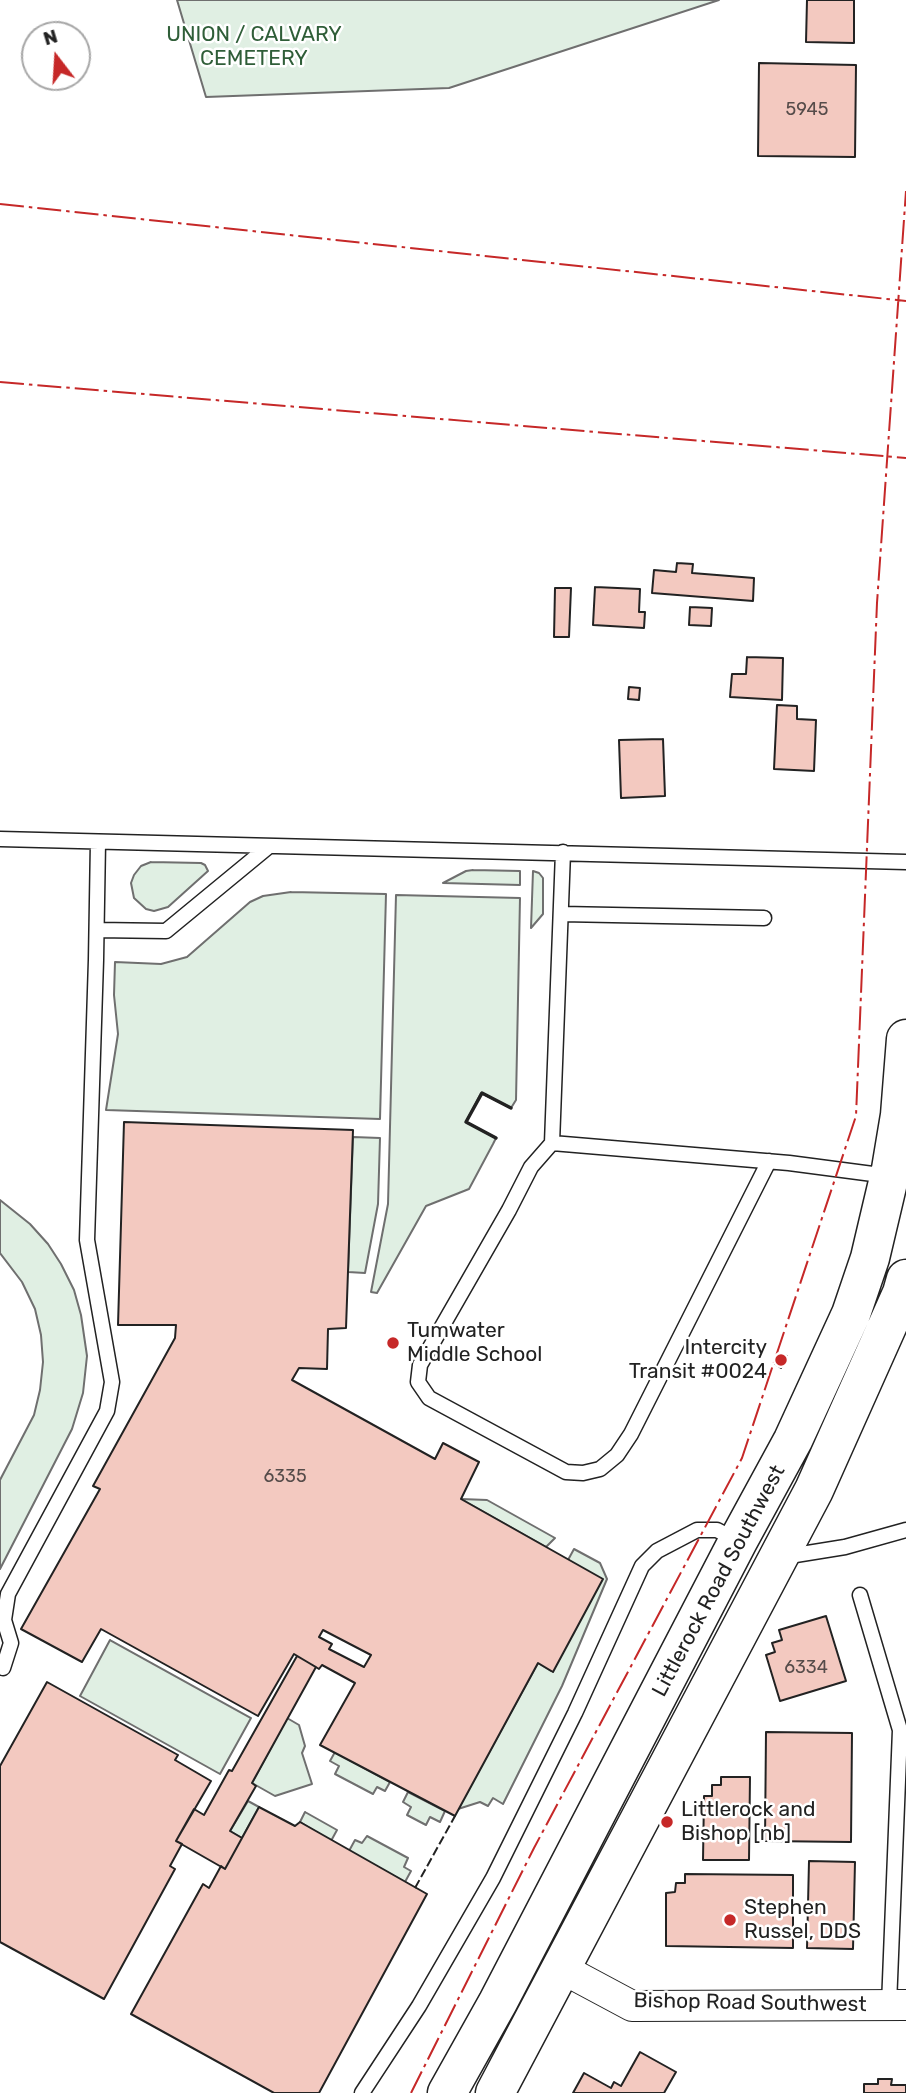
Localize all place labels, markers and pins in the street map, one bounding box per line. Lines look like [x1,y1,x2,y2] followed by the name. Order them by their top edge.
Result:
[407,1318,542,1368] place label: Tumwater Middle School
[385,1335,401,1351] marker: Tumwater Middle School
[629,1335,767,1385] place label: Intercity Transit #0024
[773,1352,789,1368] marker: Intercity Transit #0024
[681,1797,815,1847] place label: Littlerock and Bishop [nb]
[659,1814,675,1830] marker: Littlerock and Bishop [nb]
[744,1895,861,1945] place label: Stephen Russel, DDS
[722,1912,738,1928] marker: Stephen Russel, DDS

